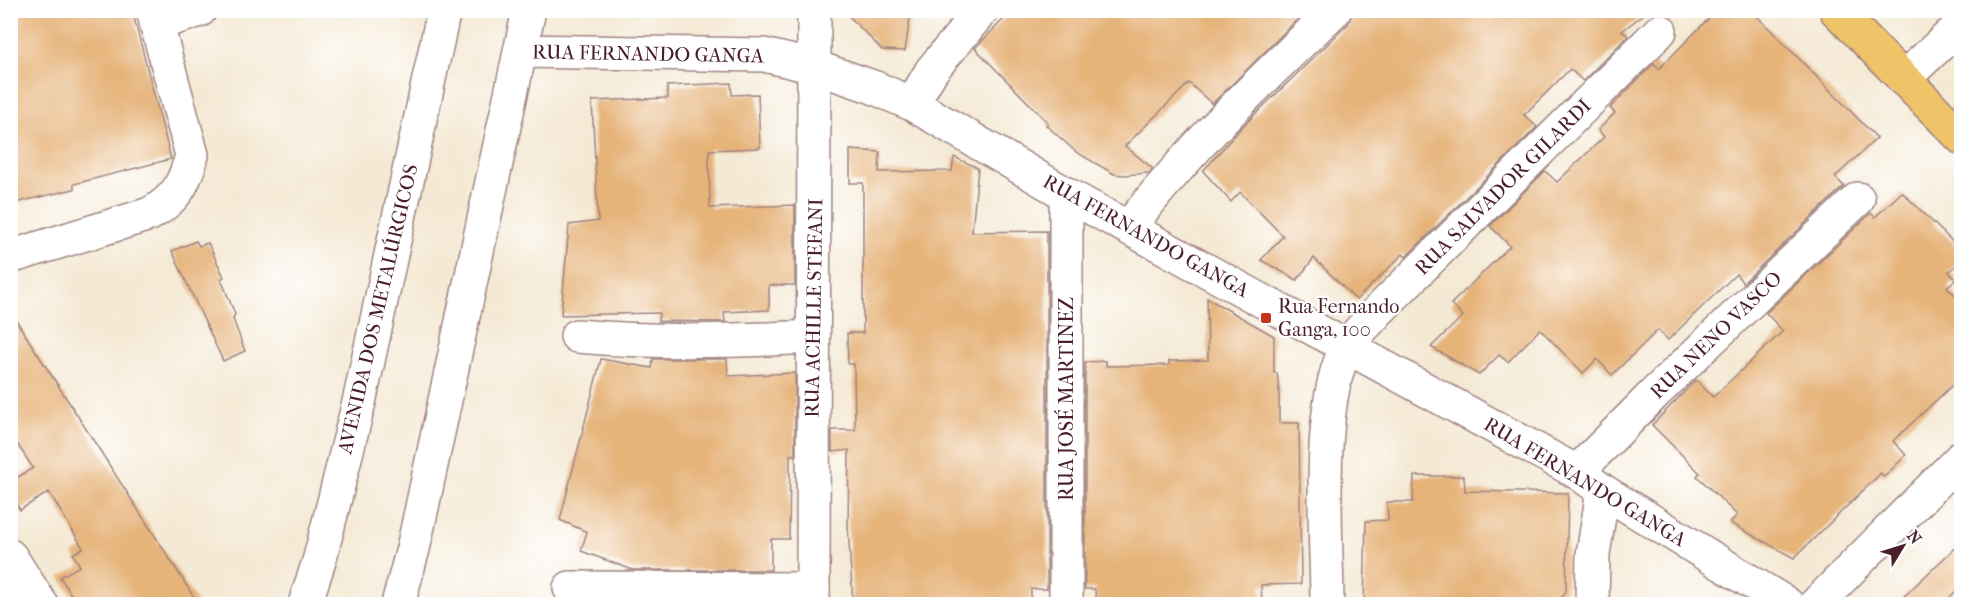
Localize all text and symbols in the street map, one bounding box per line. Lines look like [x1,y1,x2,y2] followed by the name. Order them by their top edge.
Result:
[532,40,765,68] street label: RUA FERNANDO GANGA
[1410,94,1596,280] street label: RUA SALVADOR GILARDI
[332,162,423,457] street label: AVENIDA DOS METALÚRGICOS
[1039,170,1254,303] street label: RUA FERNANDO GANGA
[801,198,827,418] street label: RUA ACHILLE STEFANI
[1646,266,1786,404] street label: RUA NENO VASCO
[1278,295,1400,341] place label: Rua Fernando Ganga, 100
[1054,297,1078,501] street label: RUA JOSÉ MARTINEZ
[1259,311,1273,325] marker: Rua Fernando Ganga, 100
[1480,413,1691,552] street label: RUA FERNANDO GANGA
[1873,516,1933,576] north arrow
[1903,526,1926,548] text: N

